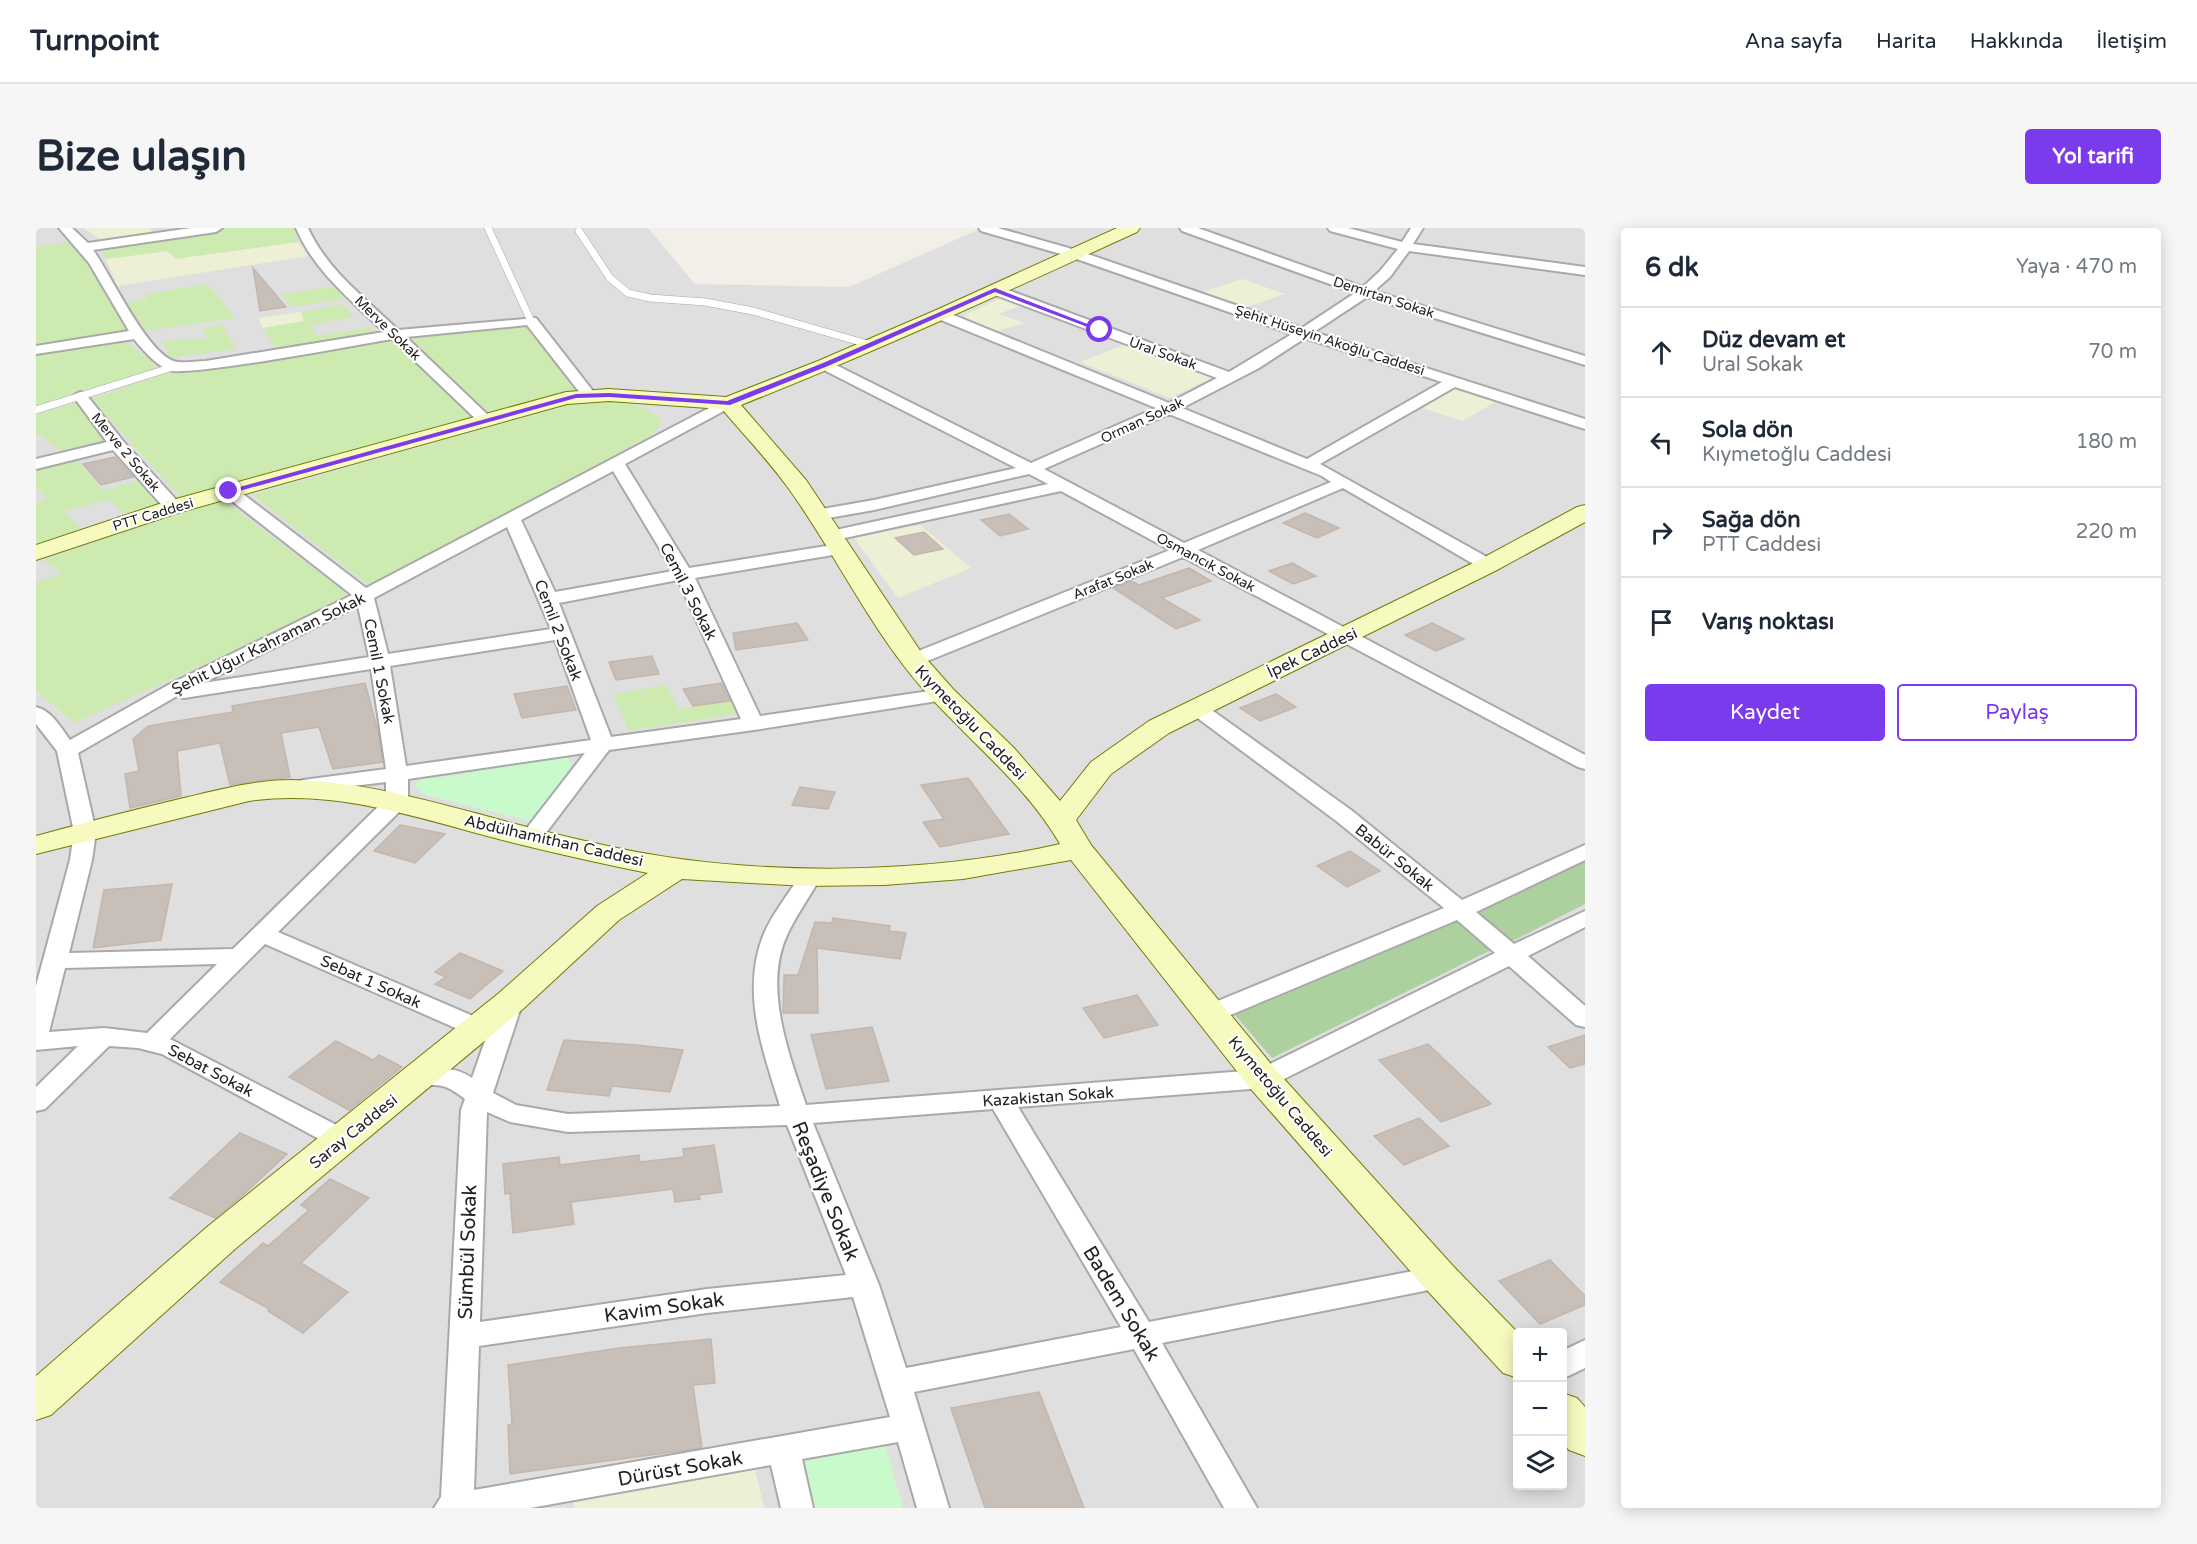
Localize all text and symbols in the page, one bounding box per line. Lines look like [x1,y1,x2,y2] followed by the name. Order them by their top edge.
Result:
[30,24,159,58] text: Turnpoint
[1745,29,1843,54] text: Ana sayfa
[1876,29,1937,54] text: Harita
[1970,29,2063,54] text: Hakkında
[2096,29,2167,54] text: İletişim
[2025,129,2161,184] button: Yol tarifi
[36,131,247,182] text: Bize ulaşın
[1645,252,1699,283] text: 6 dk
[2016,255,2137,279] text: Yaya · 470 m
[1331,273,1437,322] street label: Demirtan Sokak
[351,293,425,364] street label: Merve Sokak
[1233,302,1427,379] street label: Şehit Hüseyin Akoğlu Caddesi
[1086,316,1112,342] route start
[1702,327,1845,353] text: Düz devam et
[1127,333,1199,374] street label: Ural Sokak
[1645,336,1678,369] icon: ahead
[2088,340,2137,364] text: 70 m
[1702,353,1803,377] text: Ural Sokak
[1098,394,1187,447] street label: Orman Sokak
[88,409,164,496] street label: Merve 2 Sokak
[1702,417,1793,443] text: Sola dön
[1645,426,1678,459] icon: left
[2076,430,2137,454] text: 180 m
[1702,443,1892,467] text: Kıymetoğlu Caddesi
[215,477,241,503] route end
[111,494,196,535] street label: PTT Caddesi
[1702,507,1801,533] text: Sağa dön
[1645,516,1678,549] icon: right
[2076,520,2137,544] text: 220 m
[1153,529,1258,596] street label: Osmancık Sokak
[1702,533,1821,557] text: PTT Caddesi
[655,539,721,644] street label: Cemil 3 Sokak
[1070,555,1156,603] street label: Arafat Sokak
[530,577,587,684] street label: Cemil 2 Sokak
[168,588,369,700] street label: Şehit Uğur Kahraman Sokak
[1645,606,1678,639] icon: arrive
[1702,609,1834,635] text: Varış noktası
[359,617,399,726] street label: Cemil 1 Sokak
[1264,623,1361,683] street label: İpek Caddesi
[910,661,1030,784] street label: Kıymetoğlu Caddesi
[1645,684,1885,741] button: Kaydet
[1897,684,2137,741] button: Paylaş
[462,811,645,871] street label: Abdülhamithan Caddesi
[1351,820,1438,896] street label: Babür Sokak
[317,951,424,1013] street label: Sebat 1 Sokak
[1224,1032,1337,1161] street label: Kıymetoğlu Caddesi
[164,1040,257,1102] street label: Sebat Sokak
[982,1082,1115,1112] street label: Kazakistan Sokak
[306,1090,402,1173] street label: Saray Caddesi
[786,1118,864,1265] street label: Reşadiye Sokak
[454,1184,482,1320] street label: Sümbül Sokak
[1077,1242,1165,1365] street label: Badem Sokak
[603,1288,726,1328] street label: Kavim Sokak
[1513,1328,1567,1490] map controls
[1513,1328,1567,1382] button: +
[1513,1382,1567,1436] button: −
[1513,1436,1567,1490] button: layers
[616,1446,745,1492] street label: Dürüst Sokak

